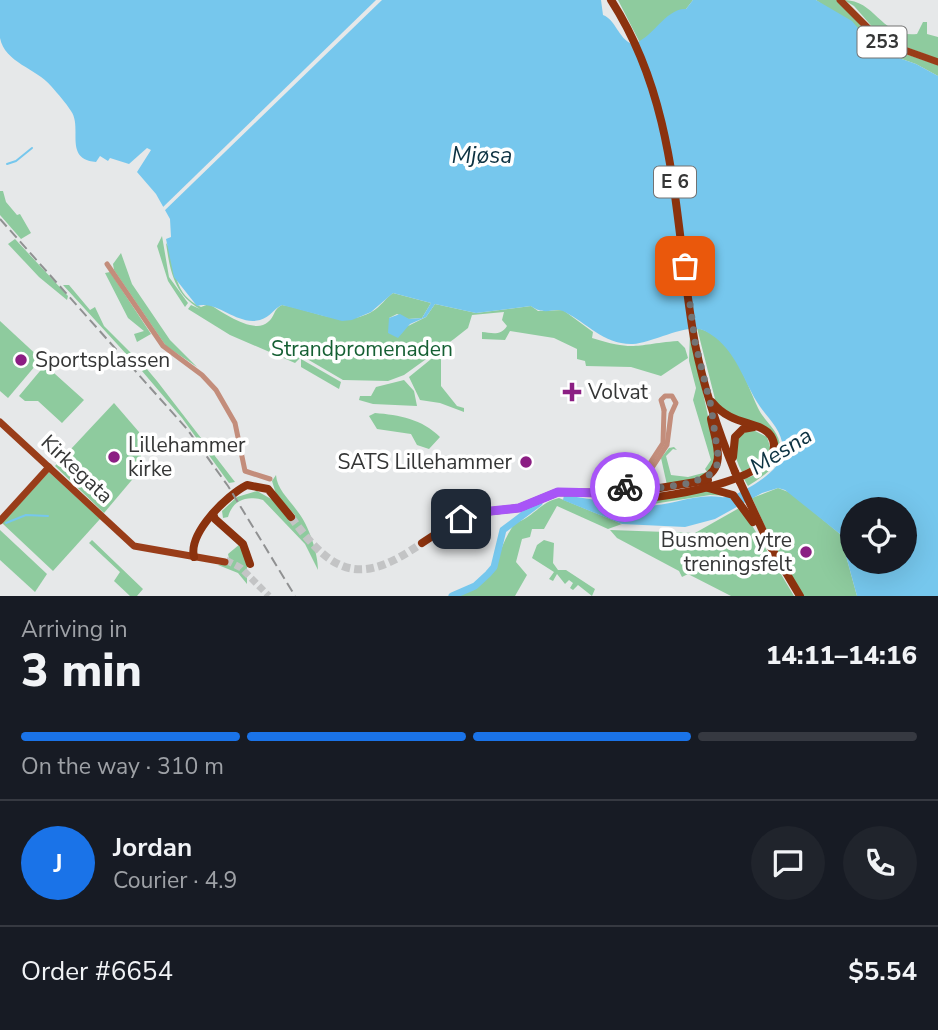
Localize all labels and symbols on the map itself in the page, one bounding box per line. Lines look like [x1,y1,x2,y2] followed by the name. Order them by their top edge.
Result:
[858,26,906,58] road number: 253
[451,140,513,171] water label: Mjøsa
[654,166,696,198] road number: E 6
[655,236,715,296] pin
[271,335,453,363] park label: Strandpromenaden
[35,346,170,374] place label: Sportsplassen
[13,352,29,368] marker: Sportsplassen
[587,378,649,406] place label: Volvat
[562,382,582,402] marker: Volvat
[744,420,818,482] water label: Mesna
[35,428,119,510] street label: Kirkegata
[128,431,246,483] place label: Lillehammer kirke
[337,448,512,476] place label: SATS Lillehammer
[106,449,122,465] marker: Lillehammer kirke
[590,452,660,522] courier
[518,454,534,470] marker: SATS Lillehammer
[431,489,491,549] pin
[661,526,793,578] place label: Busmoen ytre treningsfelt
[798,544,814,560] marker: Busmoen ytre treningsfelt

